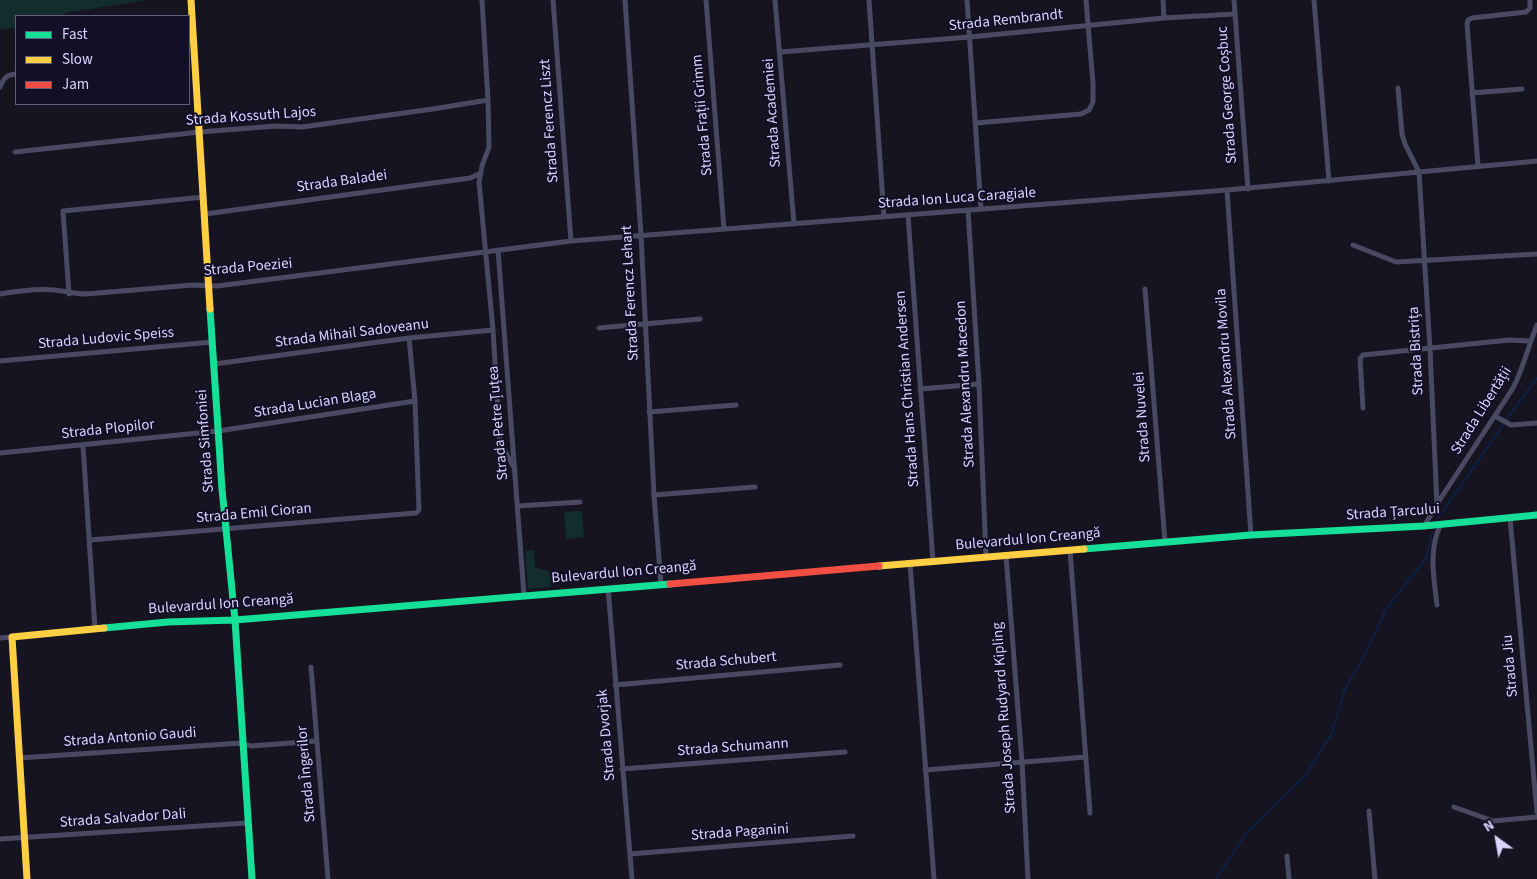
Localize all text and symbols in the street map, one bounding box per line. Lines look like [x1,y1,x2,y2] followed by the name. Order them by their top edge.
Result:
[948,6,1064,36] street label: Strada Rembrandt
[15,15,190,105] legend
[62,24,88,45] text: Fast
[1214,26,1242,164] street label: Strada George Coșbuc
[62,49,93,70] text: Slow
[689,54,717,176] street label: Strada Frații Grimm
[537,58,563,184] street label: Strada Ferencz Liszt
[760,58,786,168] street label: Strada Academiei
[62,74,89,95] text: Jam
[185,103,317,131] street label: Strada Kossuth Lajos
[296,167,388,197] street label: Strada Baladei
[877,184,1037,214] street label: Strada Ion Luca Caragiale
[618,225,644,361] street label: Strada Ferencz Lehart
[203,255,293,281] street label: Strada Poeziei
[1213,288,1241,440] street label: Strada Alexandru Movila
[892,290,924,488] street label: Strada Hans Christian Andersen
[953,300,979,468] street label: Strada Alexandru Macedon
[1406,306,1428,396] street label: Strada Bistrița
[274,316,430,352] street label: Strada Mihail Sadoveanu
[37,324,175,354] street label: Strada Ludovic Speiss
[1448,364,1516,458] street label: Strada Libertății
[485,365,513,481] street label: Strada Petre Țuțea
[1131,371,1155,463] street label: Strada Nuvelei
[253,385,377,423] street label: Strada Lucian Blaga
[193,389,219,493] street label: Strada Simfoniei
[60,416,156,444] street label: Strada Plopilor
[195,500,313,528] street label: Strada Emil Cioran
[1345,501,1441,525] street label: Strada Țarcului
[955,525,1101,555] street label: Bulevardul Ion Creangă
[551,558,697,588] street label: Bulevardul Ion Creangă
[148,591,294,619] street label: Bulevardul Ion Creangă
[989,622,1021,814] street label: Strada Joseph Rudyard Kipling
[1499,634,1523,698] street label: Strada Jiu
[675,649,777,675] street label: Strada Schubert
[594,688,620,782] street label: Strada Dvorjak
[63,724,197,752] street label: Strada Antonio Gaudi
[294,725,320,823] street label: Strada Îngerilor
[677,735,789,761] street label: Strada Schumann
[59,806,187,832] street label: Strada Salvador Dali
[1472,814,1522,864] north arrow
[1480,815,1498,837] text: N
[690,821,790,845] street label: Strada Paganini

